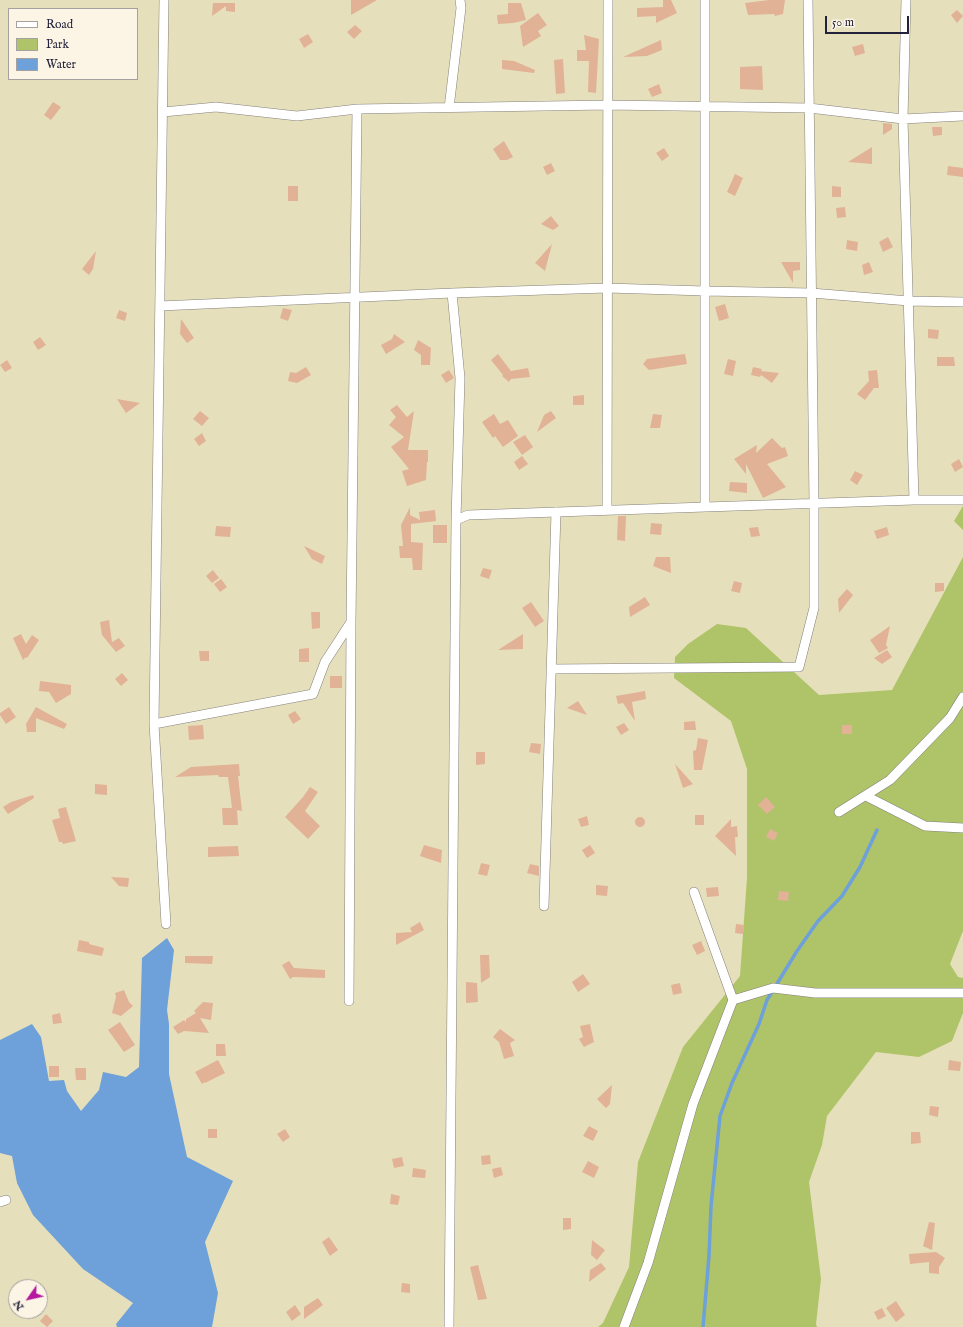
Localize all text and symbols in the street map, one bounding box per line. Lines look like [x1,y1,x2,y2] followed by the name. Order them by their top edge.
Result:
[8,8,138,80] legend
[827,8,911,34] scale bar
[832,15,854,30] text: 50 m
[46,17,73,32] text: Road
[46,37,69,52] text: Park
[46,57,76,72] text: Water
[8,1279,48,1319] north arrow
[10,1297,27,1313] text: N

